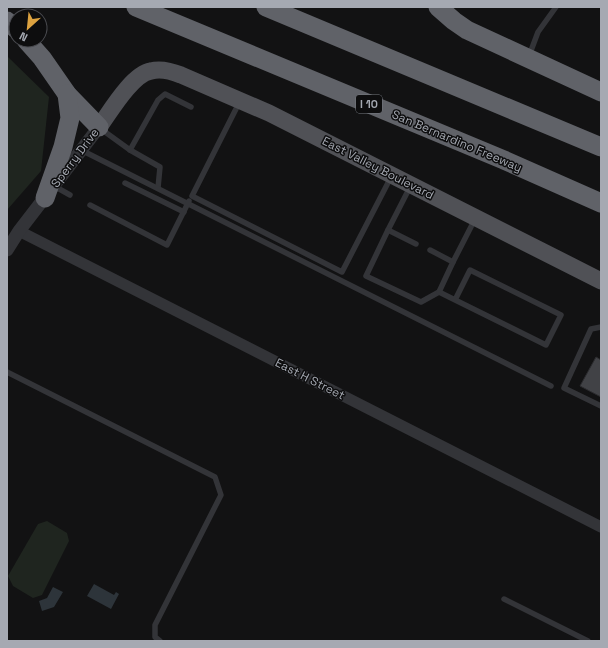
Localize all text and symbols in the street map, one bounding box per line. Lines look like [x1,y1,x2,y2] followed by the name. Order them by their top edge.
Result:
[8,8,48,48] north arrow
[17,29,30,45] text: N
[356,95,382,113] road number: I 10
[390,106,524,176] street label: San Bernardino Freeway
[47,125,103,191] street label: Sperry Drive
[319,133,437,203] street label: East Valley Boulevard
[272,355,348,403] street label: East H Street

